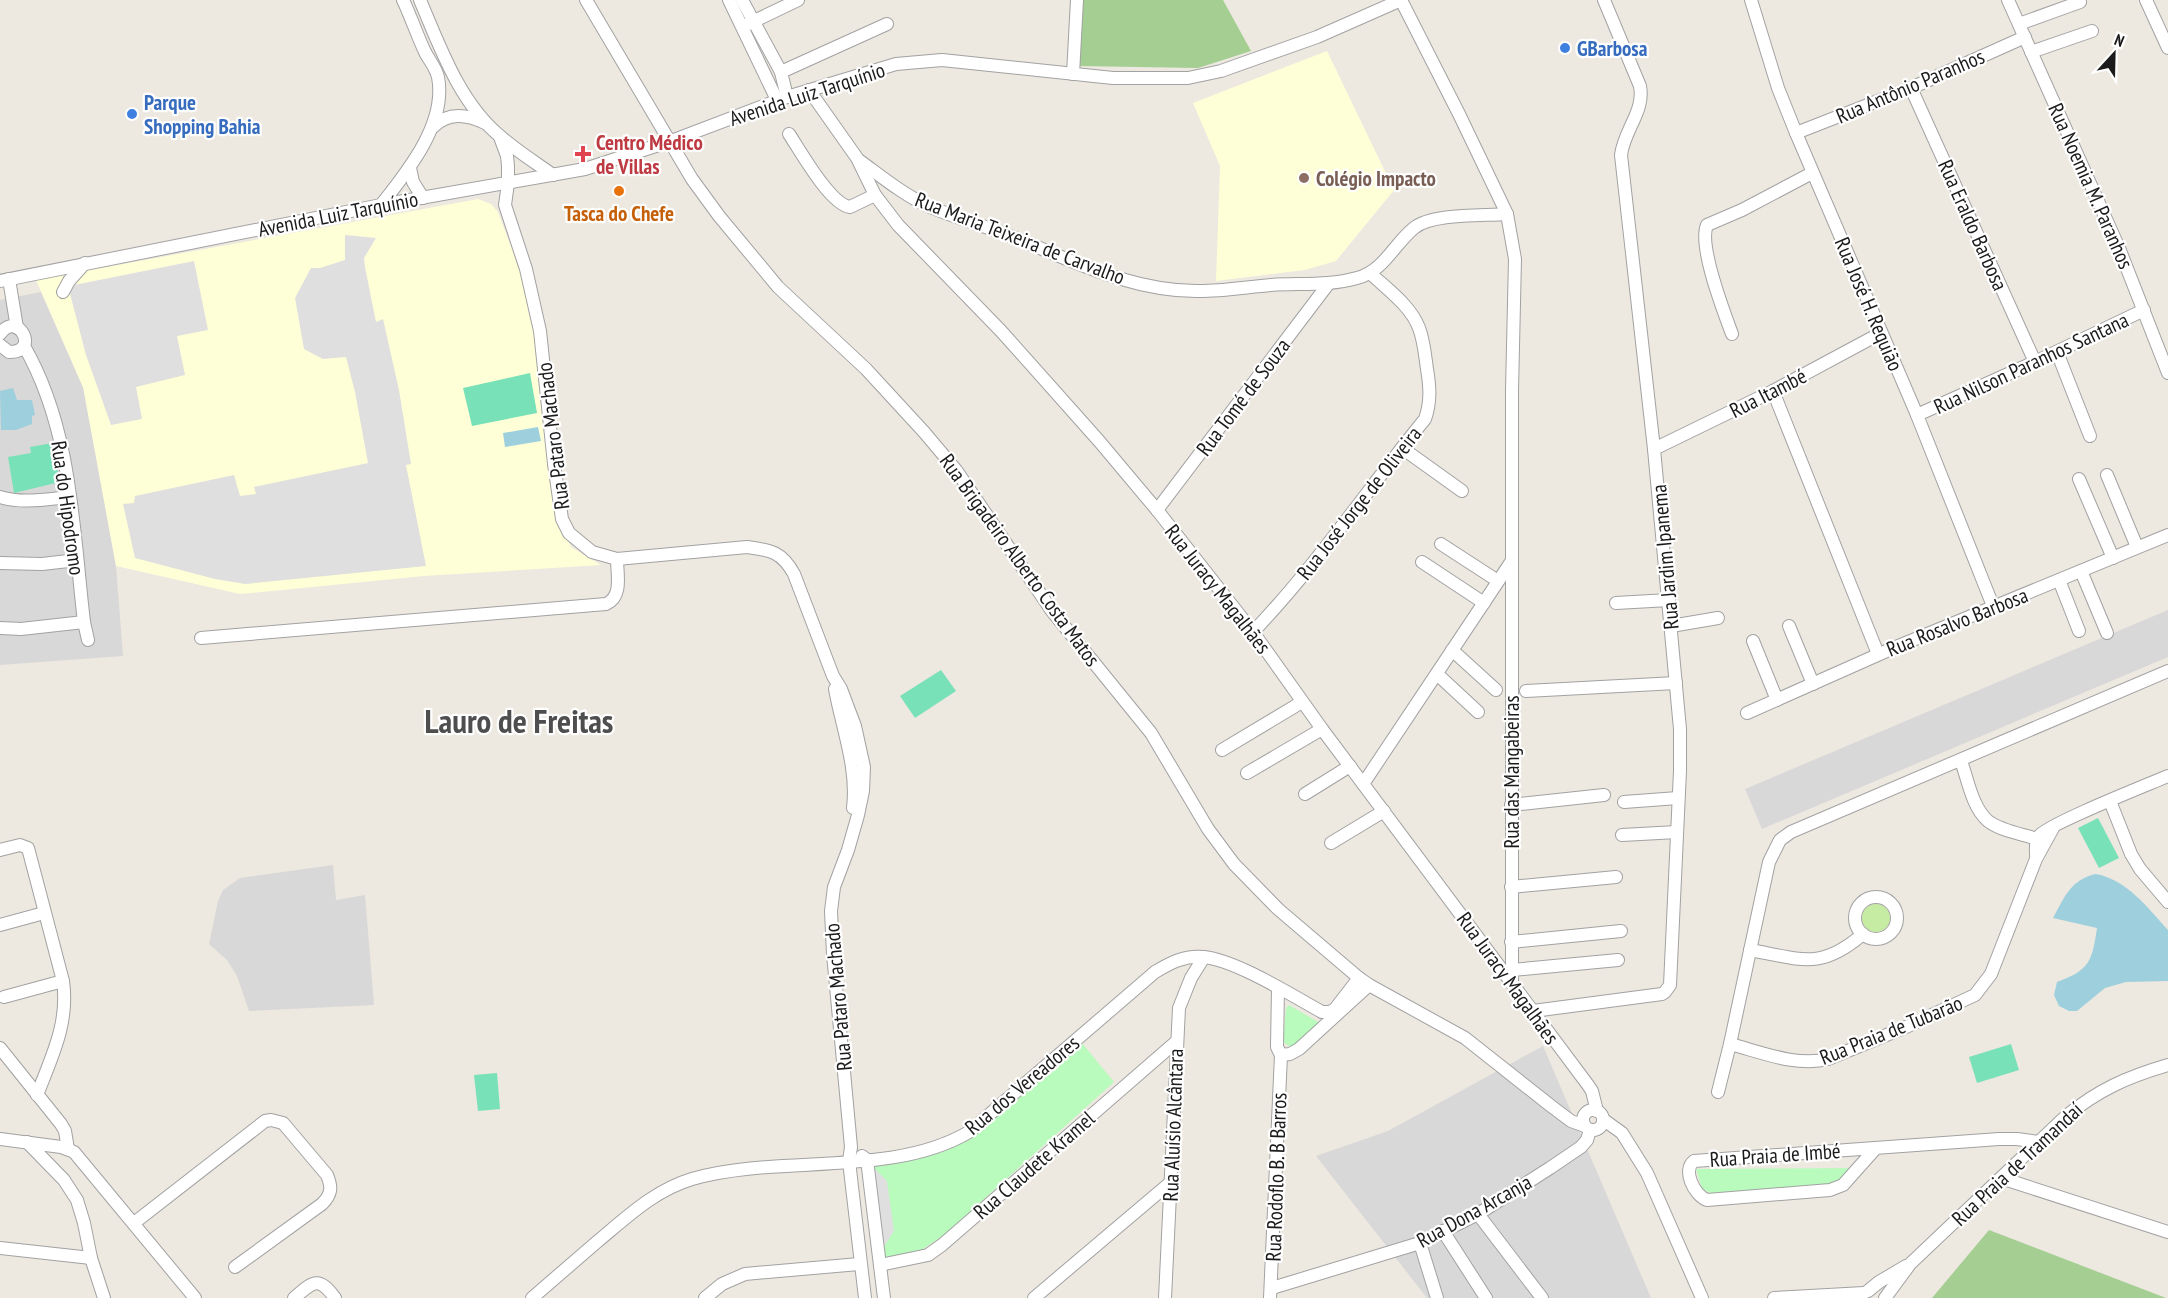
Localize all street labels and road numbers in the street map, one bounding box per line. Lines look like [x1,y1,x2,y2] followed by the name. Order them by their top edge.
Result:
[1832,43,1988,129] street label: Rua Antônio Paranhos
[726,56,888,132] street label: Avenida Luiz Tarquínio
[2042,99,2140,273] street label: Rua Noemia M. Paranhos
[1932,155,2014,295] street label: Rua Eraldo Barbosa
[256,185,420,243] street label: Avenida Luiz Tarquínio
[911,186,1129,290] street label: Rua Maria Teixeira de Carvalho
[1829,233,1909,375] street label: Rua José H. Requião
[1929,306,2133,420] street label: Rua Nilson Paranhos Santana
[1190,333,1296,461] street label: Rua Tomé de Souza
[531,361,575,511] street label: Rua Pataro Machado
[1725,362,1811,424] street label: Rua Itambé
[1291,421,1427,585] street label: Rua José Jorge de Oliveira
[45,439,91,577] street label: Rua do Hipodromo
[934,448,1106,672] street label: Rua Brigadeiro Alberto Costa Matos
[1645,483,1685,631] street label: Rua Jardim Ipanema
[1159,519,1277,659] street label: Rua Juracy Magalhães
[1882,581,2032,663] street label: Rua Rosalvo Barbosa
[1498,695,1525,849] street label: Rua das Mangabeiras
[1451,907,1565,1049] street label: Rua Juracy Magalhães
[818,922,858,1072] street label: Rua Pataro Machado
[1816,989,1966,1071] street label: Rua Praia de Tubarão
[959,1029,1085,1141] street label: Rua dos Vereadores
[1157,1048,1189,1202] street label: Rua Aluísio Alcântara
[1260,1092,1292,1262] street label: Rua Rodoflo B. B Barros
[1946,1096,2088,1232] street label: Rua Praia de Tramandaí
[968,1105,1100,1225] street label: Rua Claudete Kramel
[1709,1137,1841,1173] street label: Rua Praia de Imbé
[1412,1168,1536,1254] street label: Rua Dona Arcanja

